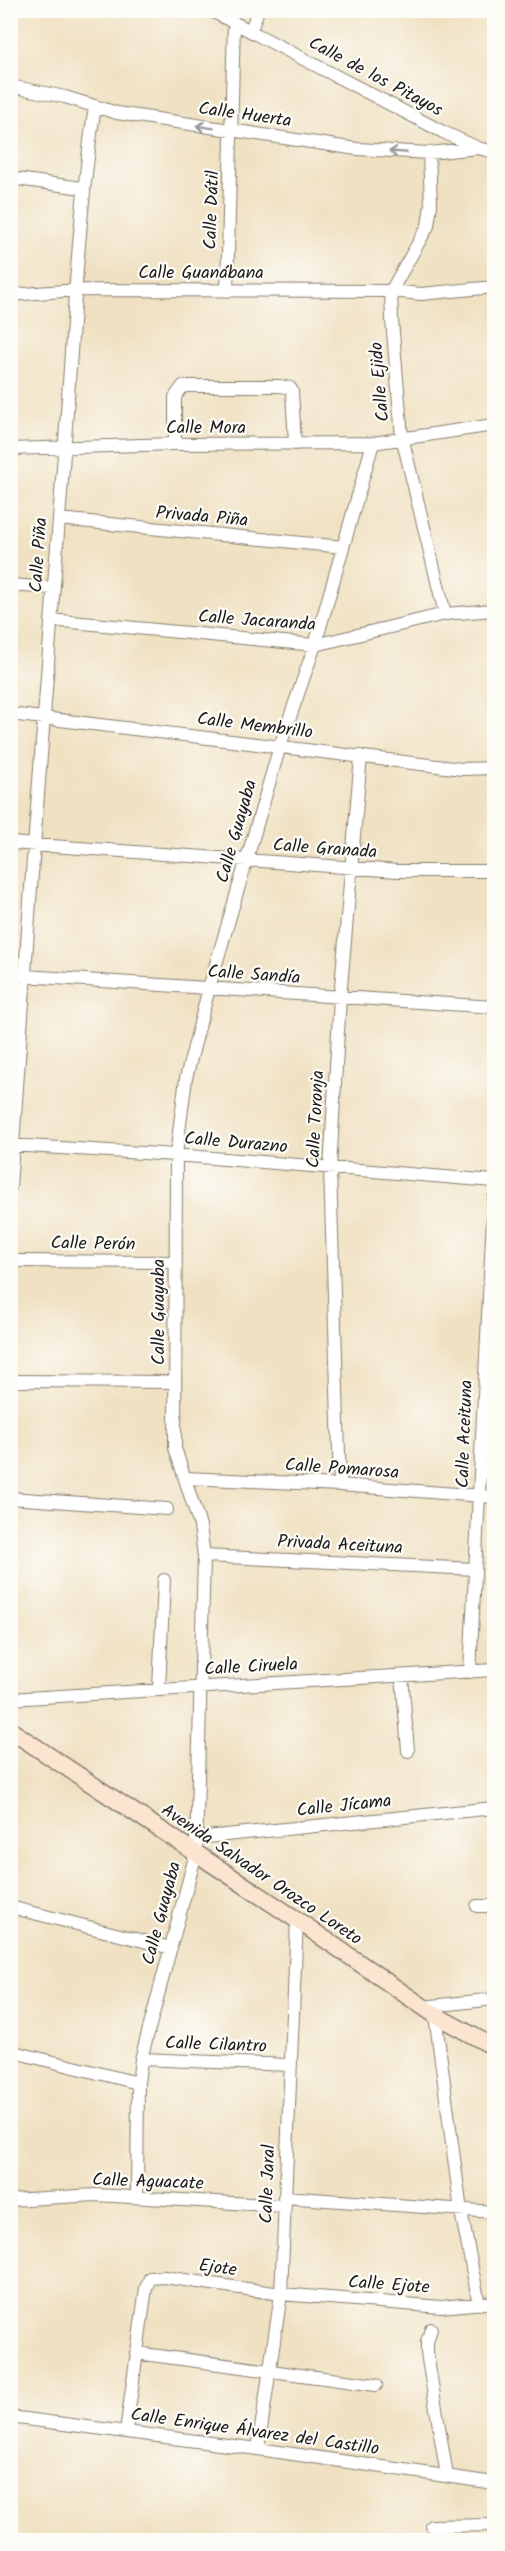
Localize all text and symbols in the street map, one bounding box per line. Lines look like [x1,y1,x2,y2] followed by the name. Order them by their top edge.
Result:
[303,30,448,125] street label: Calle de los Pitayos
[196,95,293,136] street label: Calle Huerta
[196,121,216,132] one-way arrow
[389,146,409,157] one-way arrow
[197,169,228,250] street label: Calle Dátil
[138,259,264,288] street label: Calle Guanábana
[363,341,398,423] street label: Calle Ejido
[166,414,246,443] street label: Calle Mora
[154,499,249,536] street label: Privada Piña
[22,516,57,594] street label: Calle Piña
[197,603,317,640] street label: Calle Jacaranda
[195,705,314,748] street label: Calle Membrillo
[209,776,266,886] street label: Calle Guayaba
[272,831,378,868] street label: Calle Granada
[207,958,301,993] street label: Calle Sandía
[299,1069,334,1169] street label: Calle Toronja
[183,1125,289,1162] street label: Calle Durazno
[50,1229,136,1260] street label: Calle Perón
[145,1259,174,1365] street label: Calle Guayaba
[449,1379,482,1489] street label: Calle Aceituna
[284,1451,400,1488] street label: Calle Pomarosa
[276,1528,403,1563] street label: Privada Aceituna
[203,1651,299,1684] street label: Calle Ciruela
[295,1787,393,1826] street label: Calle Jícama
[155,1797,368,1954] street label: Avenida Salvador Orozco Loreto
[135,1858,190,1968] street label: Calle Guayaba
[164,2029,267,2062] street label: Calle Cilantro
[253,2143,284,2224] street label: Calle Jaral
[92,2166,204,2199] street label: Calle Aguacate
[197,2251,239,2286] street label: Ejote
[347,2268,431,2303] street label: Calle Ejote
[129,2401,381,2464] street label: Calle Enrique Álvarez del Castillo

